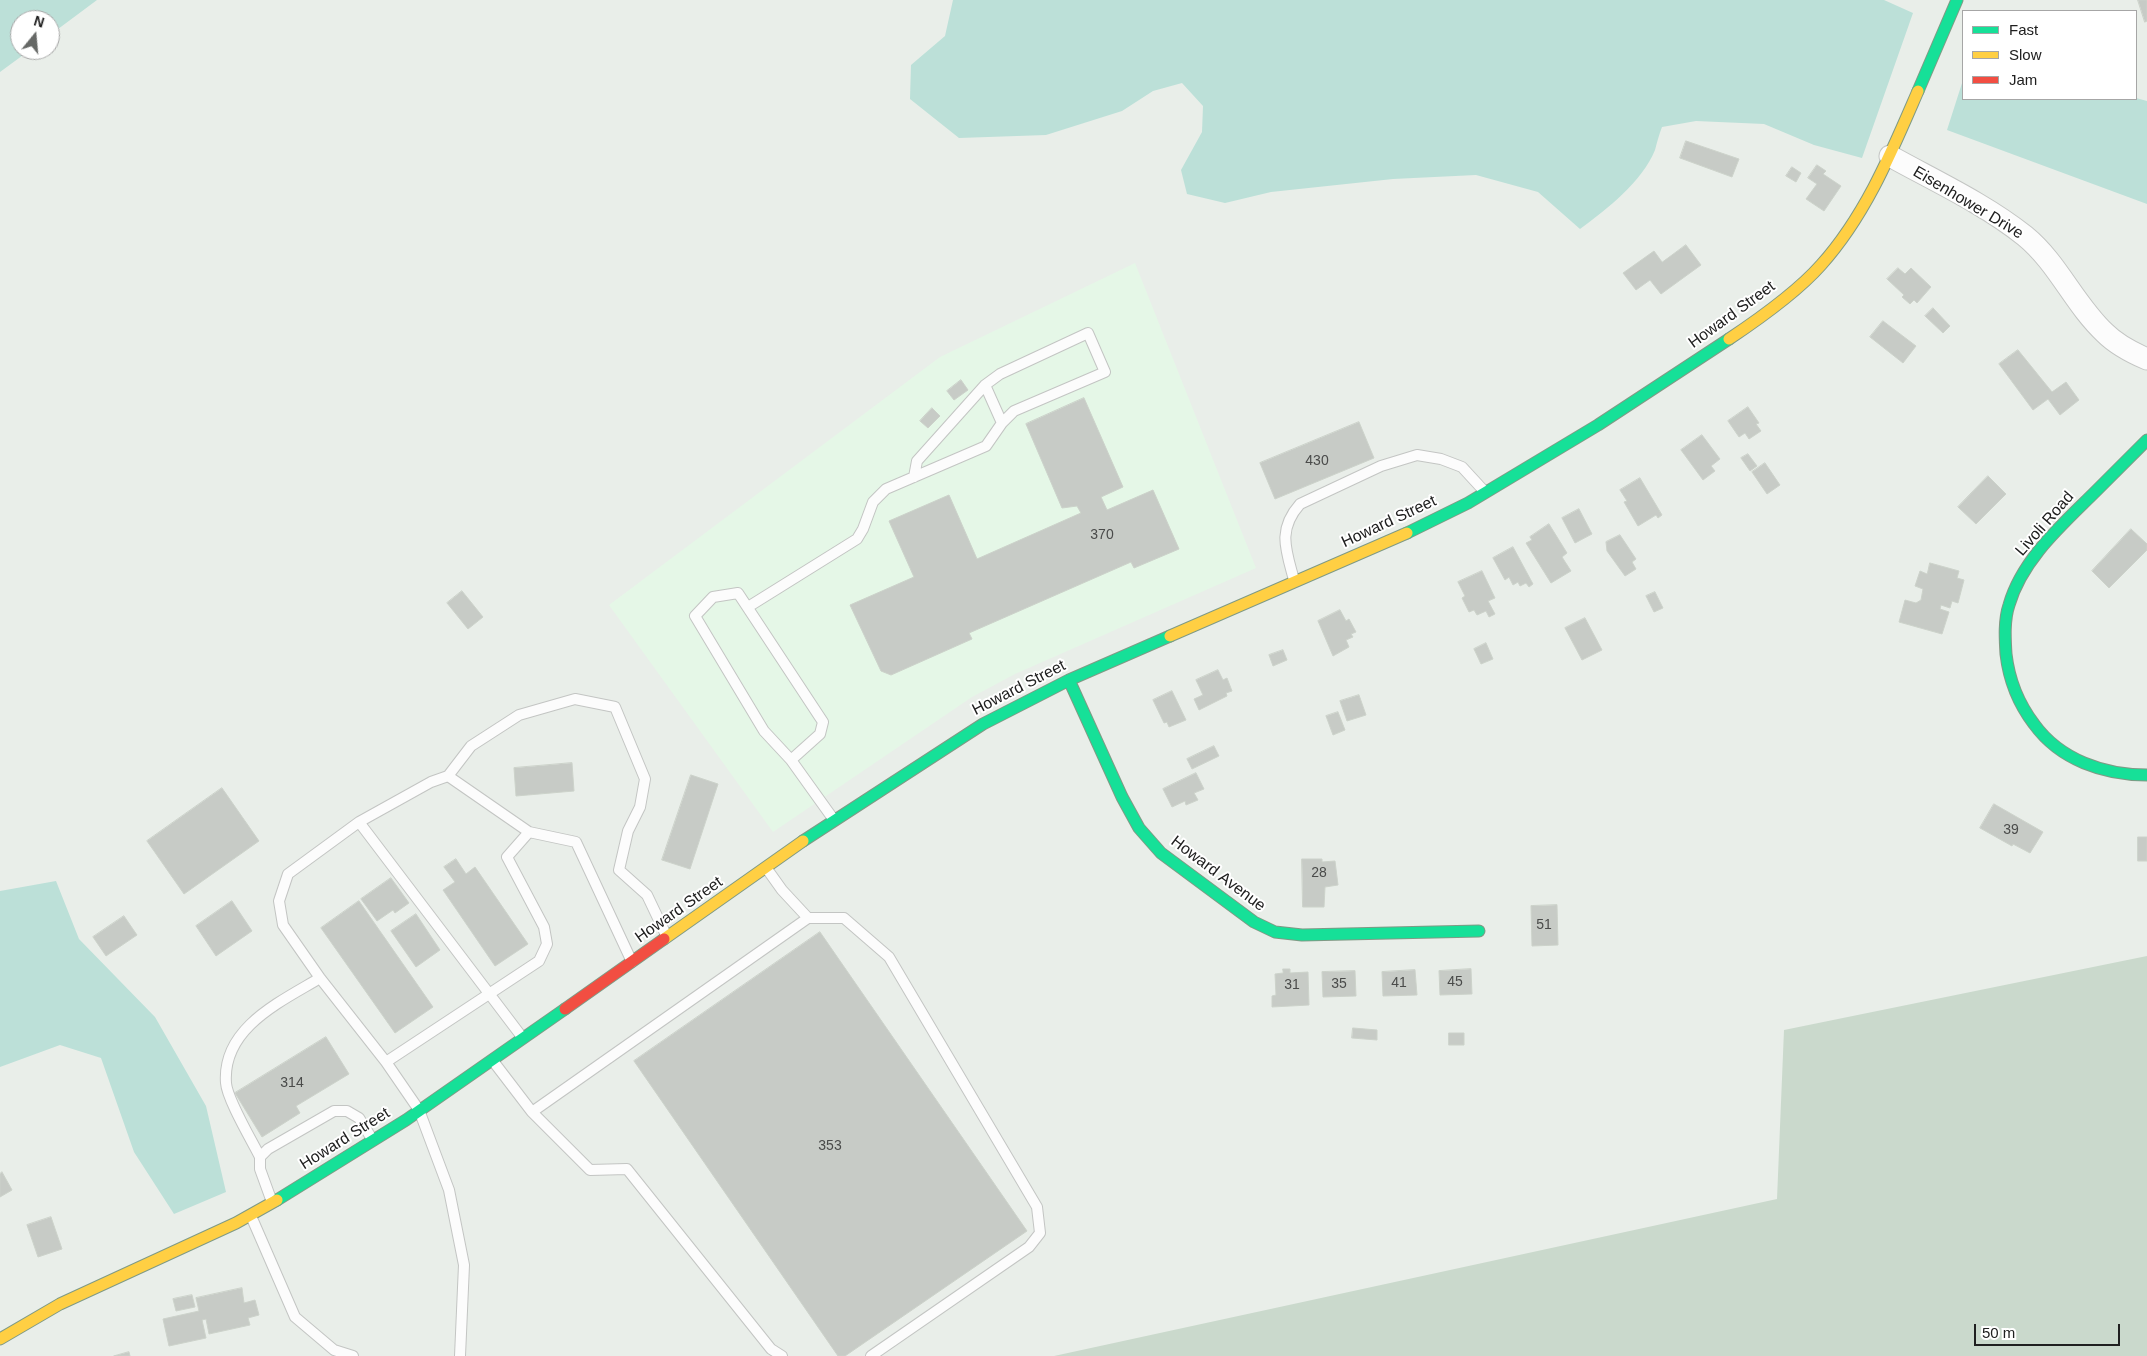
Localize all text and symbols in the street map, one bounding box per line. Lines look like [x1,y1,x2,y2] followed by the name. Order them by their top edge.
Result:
[10,10,60,60] north arrow
[1962,10,2137,100] legend
[32,12,46,31] text: N
[2009,21,2038,38] text: Fast
[2009,46,2042,63] text: Slow
[2009,71,2037,88] text: Jam
[1909,162,2027,244] street label: Eisenhower Drive
[1685,277,1779,353] street label: Howard Street
[1305,453,1329,469] house number: 430
[2012,488,2078,560] street label: Livoli Road
[1339,492,1439,552] street label: Howard Street
[1090,527,1114,543] house number: 370
[969,656,1069,720] street label: Howard Street
[2003,822,2019,838] house number: 39
[1167,832,1269,916] street label: Howard Avenue
[1311,865,1327,881] house number: 28
[632,873,726,947] street label: Howard Street
[1536,917,1552,933] house number: 51
[1447,974,1463,990] house number: 45
[1391,975,1407,991] house number: 41
[1331,976,1347,992] house number: 35
[1284,977,1300,993] house number: 31
[280,1075,304,1091] house number: 314
[297,1104,393,1174] street label: Howard Street
[818,1138,842,1154] house number: 353
[1977,1314,2123,1346] scale bar
[1982,1324,2015,1341] text: 50 m

